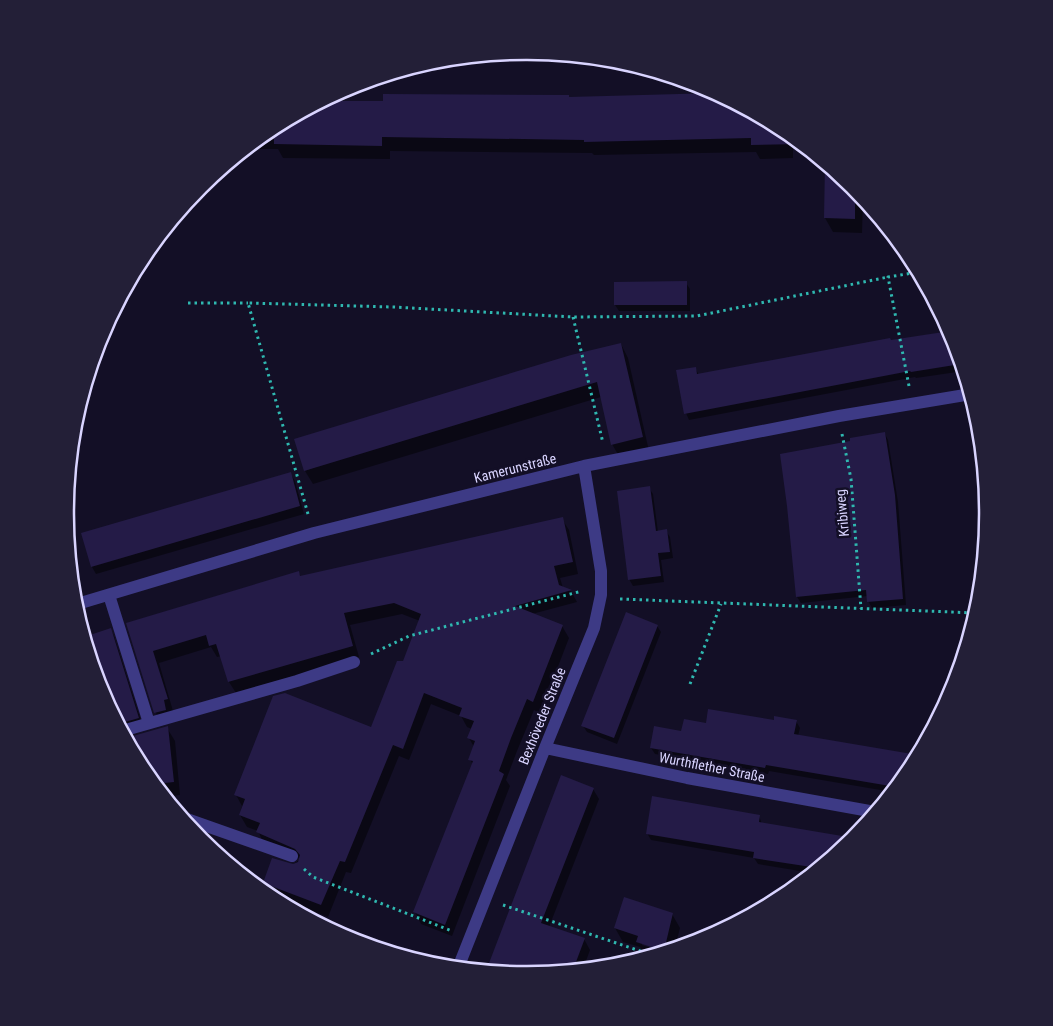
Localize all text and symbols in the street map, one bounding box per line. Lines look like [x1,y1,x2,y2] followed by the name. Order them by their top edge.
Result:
[472,450,558,486] street label: Kamerunstraße
[832,488,852,538] street label: Kribiweg
[515,665,569,767] street label: Bexhöveder Straße
[658,749,767,785] street label: Wurthflether Straße

